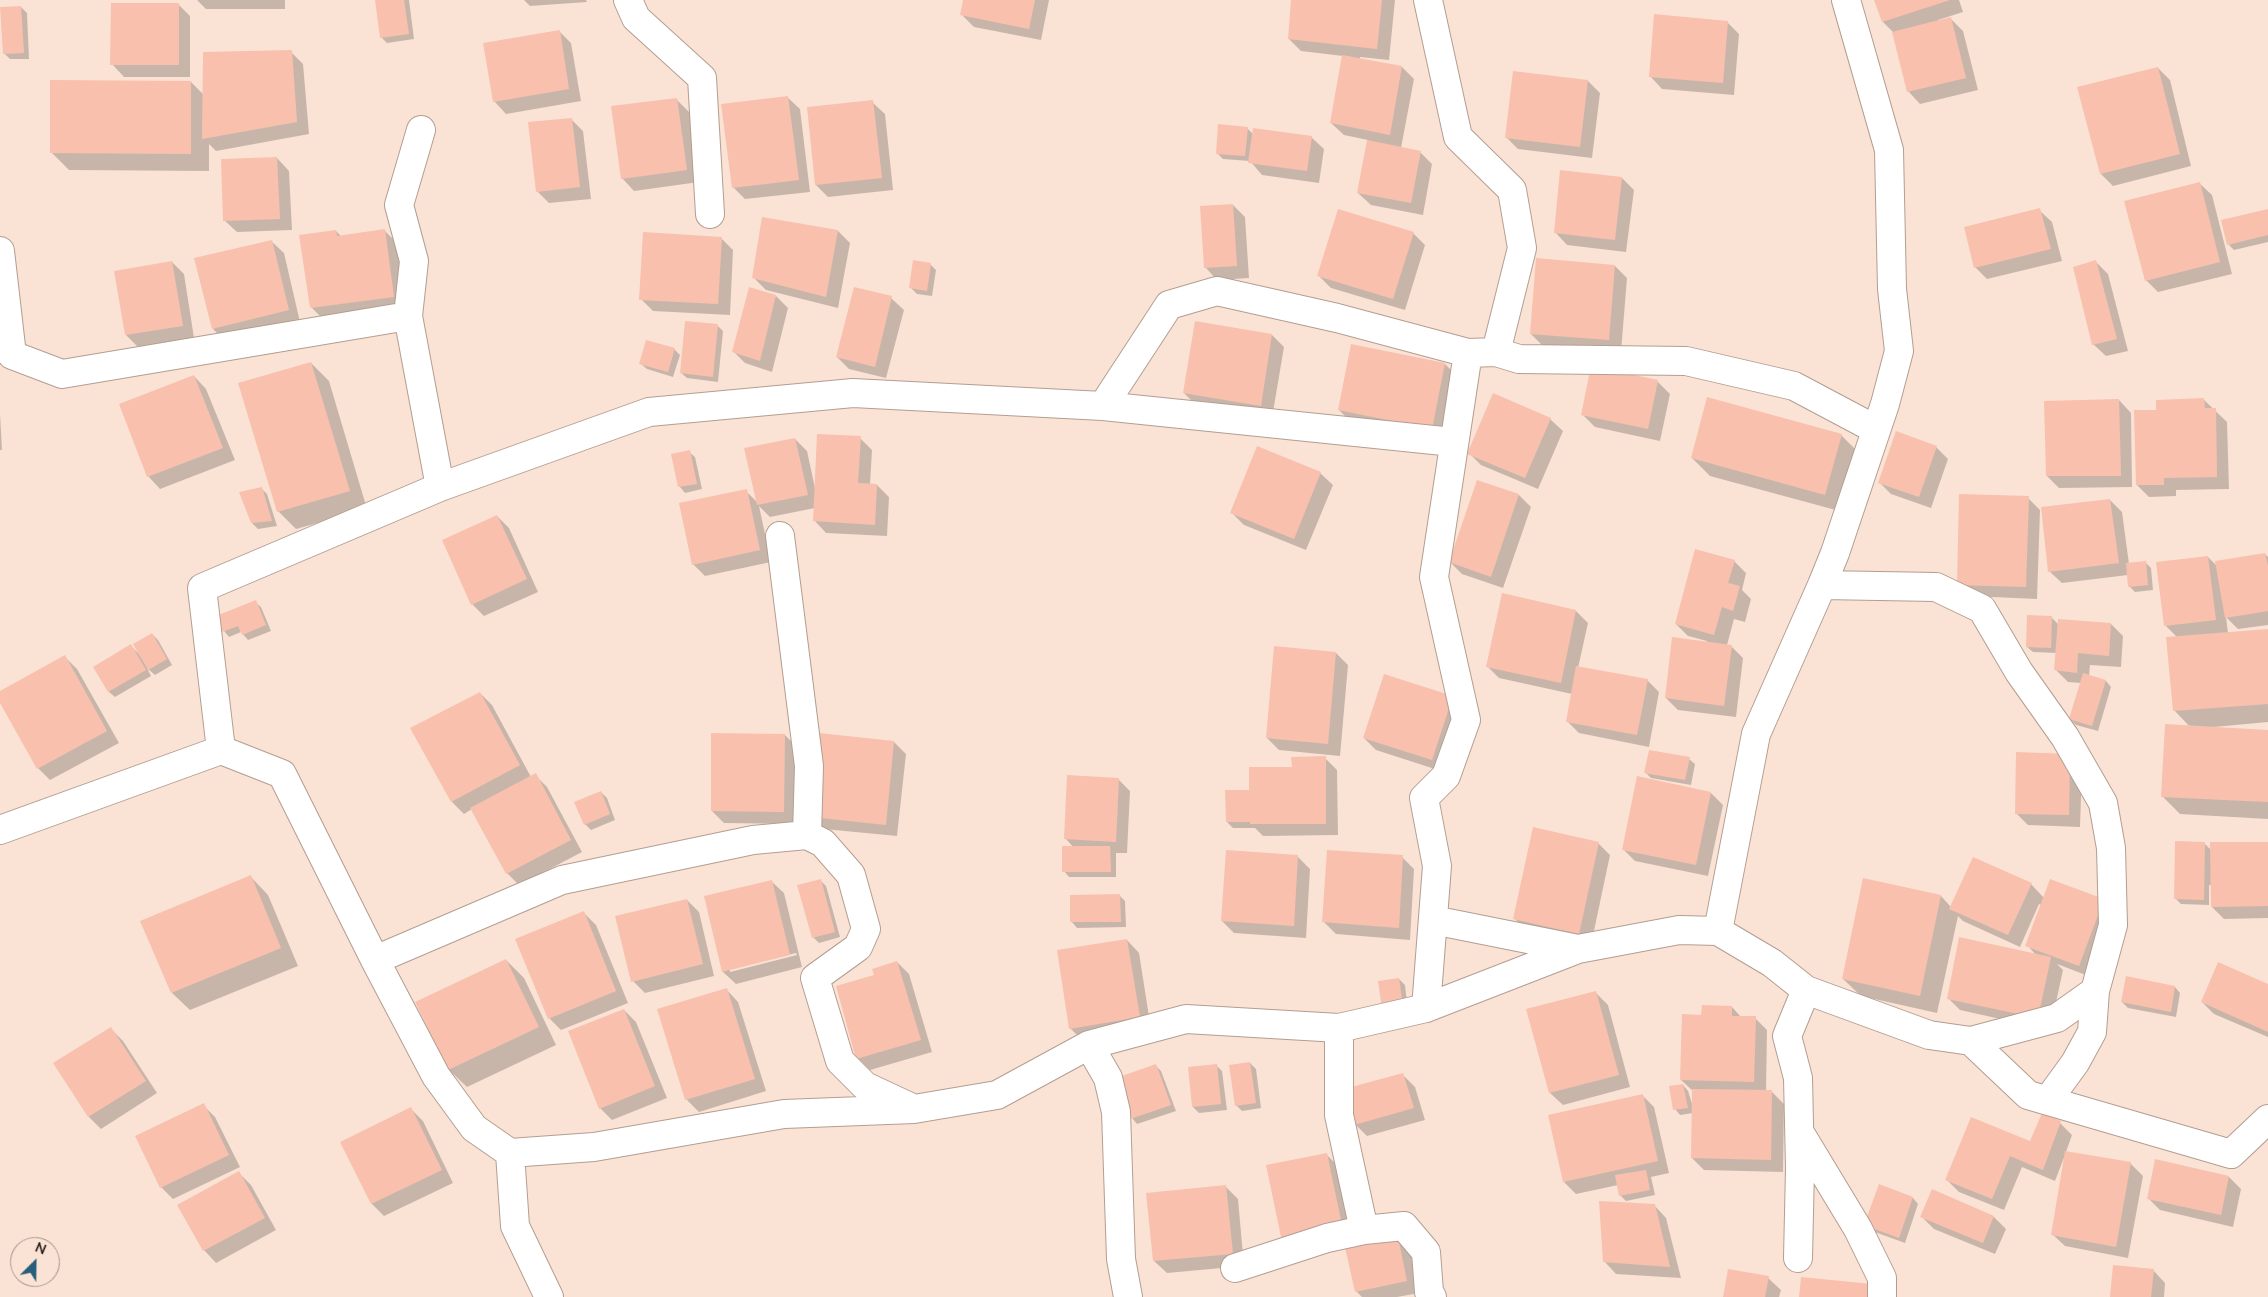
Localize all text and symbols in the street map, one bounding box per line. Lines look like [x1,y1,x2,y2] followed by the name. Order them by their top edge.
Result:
[10,1237,60,1287] north arrow
[32,1238,49,1259] text: N

